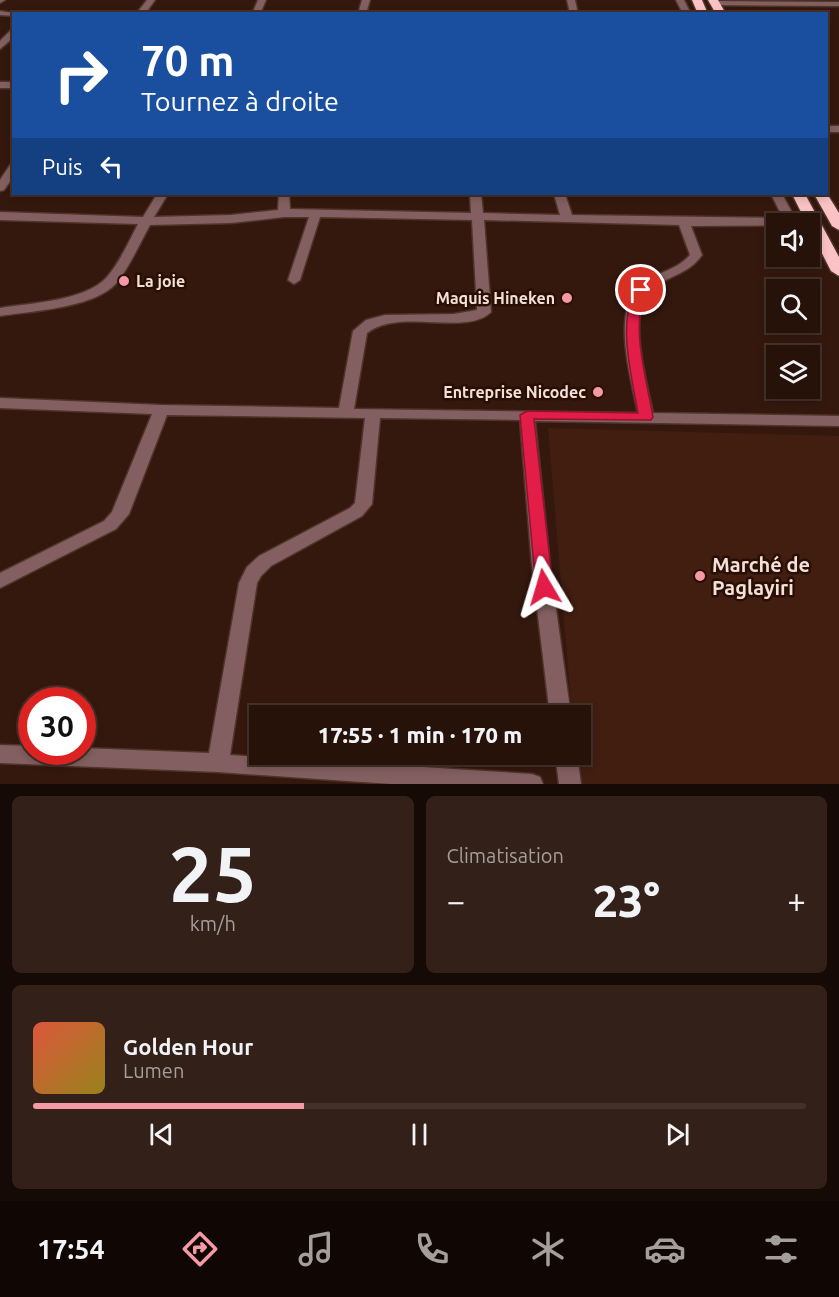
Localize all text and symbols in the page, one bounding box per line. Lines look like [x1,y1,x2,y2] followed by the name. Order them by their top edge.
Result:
[42,36,120,114] icon: right
[141,37,235,84] text: 70 m
[141,86,339,116] text: Tournez à droite
[95,150,128,183] icon: left
[42,154,83,179] text: Puis
[766,213,820,399] map controls
[766,213,820,267] button: sound
[615,264,666,315] pin
[136,272,185,290] place label: La joie
[624,273,657,306] icon: arrive
[117,274,131,288] marker: La joie
[766,279,820,333] button: search
[436,289,555,307] place label: Maquis Hineken
[560,291,574,305] marker: Maquis Hineken
[766,345,820,399] button: layers
[443,383,586,401] place label: Entreprise Nicodec
[591,385,605,399] marker: Entreprise Nicodec
[712,553,810,599] place label: Marché de Paglayiri
[512,555,576,619] position arrow
[693,569,707,583] marker: Marché de Paglayiri
[18,687,96,765] speed limit sign: 30
[318,722,522,747] text: 17:55 · 1 min · 170 m
[169,829,257,917] text: 25
[447,844,564,867] text: Climatisation
[593,875,660,926] text: 23°
[447,882,465,919] text: −
[787,882,806,919] text: +
[190,912,236,935] text: km/h
[123,1034,253,1059] text: Golden Hour
[123,1059,184,1082] text: Lumen
[145,1118,178,1151] icon: previous
[403,1118,436,1151] icon: pause
[661,1118,694,1151] icon: next
[179,1228,221,1270] icon: directions
[295,1228,337,1270] icon: music
[411,1228,453,1270] icon: phone
[527,1228,569,1270] icon: climate
[644,1228,686,1270] icon: car
[760,1228,802,1270] icon: filters
[37,1234,105,1264] text: 17:54

